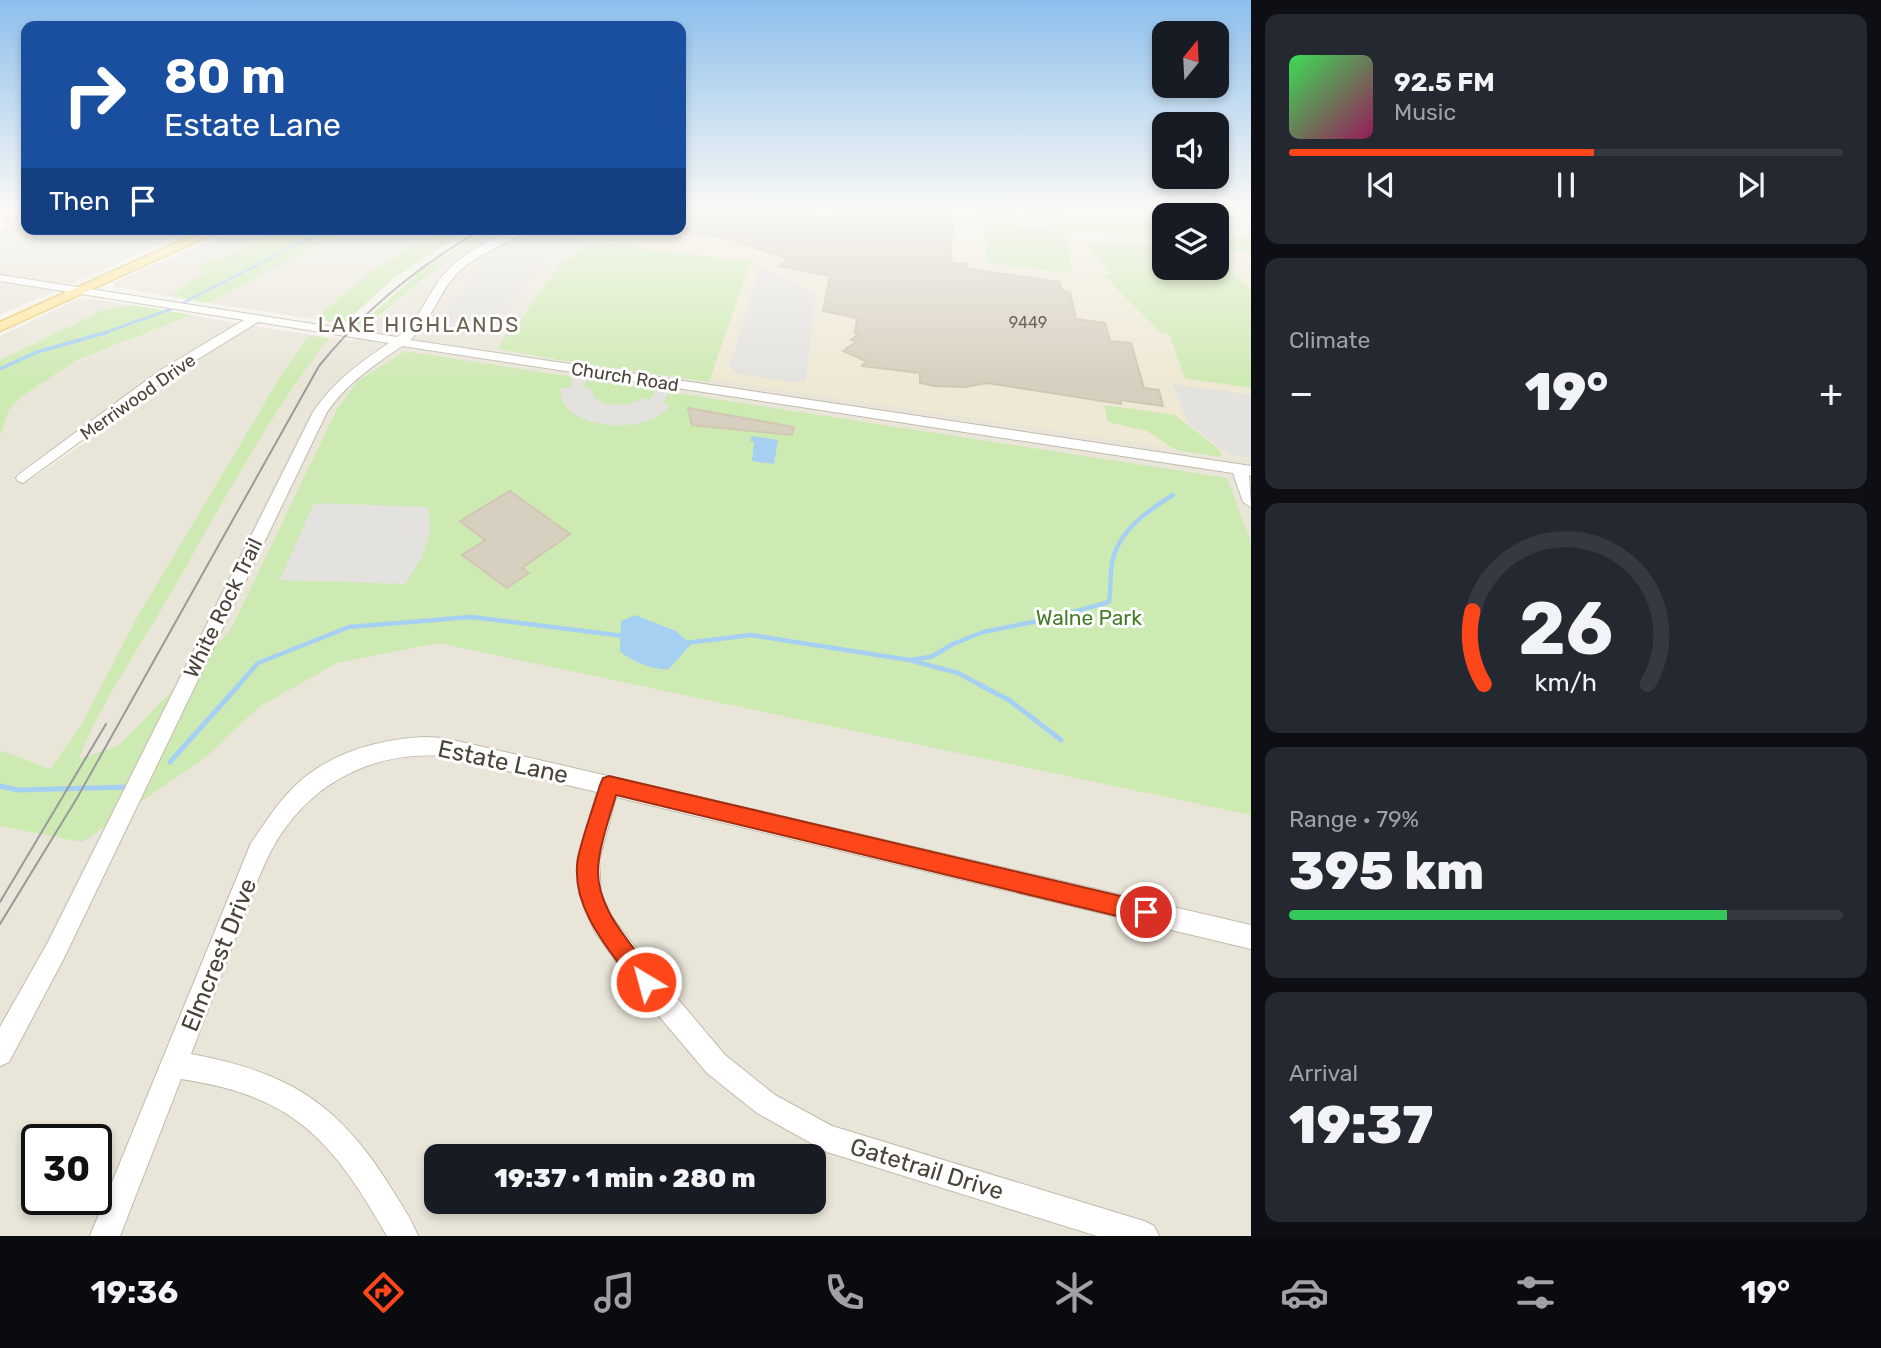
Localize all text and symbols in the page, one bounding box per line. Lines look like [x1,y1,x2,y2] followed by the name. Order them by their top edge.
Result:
[1152,21,1228,98] north arrow
[1152,21,1229,280] map controls
[164,47,286,105] text: 80 m
[49,49,140,140] icon: right
[1394,67,1495,98] text: 92.5 FM
[1394,98,1456,126] text: Music
[164,106,341,144] text: Estate Lane
[1152,112,1229,189] button: sound
[1362,166,1400,204] icon: previous
[1547,166,1585,204] icon: pause
[1732,166,1770,204] icon: next
[124,182,162,220] icon: arrive
[49,186,110,217] text: Then
[1152,203,1229,280] button: layers
[318,312,520,337] district label: LAKE HIGHLANDS
[1009,313,1047,332] house number: 9449
[1289,326,1370,354] text: Climate
[76,349,200,445] street label: Merriwood Drive
[570,358,680,396] street label: Church Road
[1525,361,1608,423] text: 19°
[1289,370,1314,416] text: −
[1819,370,1843,416] text: +
[178,534,267,682] street label: White Rock Trail
[1519,586,1613,672] text: 26
[1036,605,1142,630] park label: Walne Park
[1535,668,1597,697] text: km/h
[435,735,571,789] street label: Estate Lane
[1289,805,1419,833] text: Range · 79%
[1289,840,1484,902] text: 395 km
[176,874,262,1036] street label: Elmcrest Drive
[1116,882,1176,942] pin
[1127,893,1165,931] icon: arrive
[609,945,683,1019] position arrow
[1289,1059,1358,1087] text: Arrival
[1289,1094,1434,1156] text: 19:37
[21,1124,112,1215] speed limit sign: 30
[847,1132,1007,1206] street label: Gatetrail Drive
[494,1163,756,1194] text: 19:37 · 1 min · 280 m
[359,1268,408,1317] icon: directions
[590,1268,639,1317] icon: music
[820,1268,869,1317] icon: phone
[1050,1268,1099,1317] icon: climate
[1280,1268,1329,1317] icon: car
[1511,1268,1560,1317] icon: filters
[91,1273,178,1311] text: 19:36
[1741,1273,1790,1311] text: 19°

